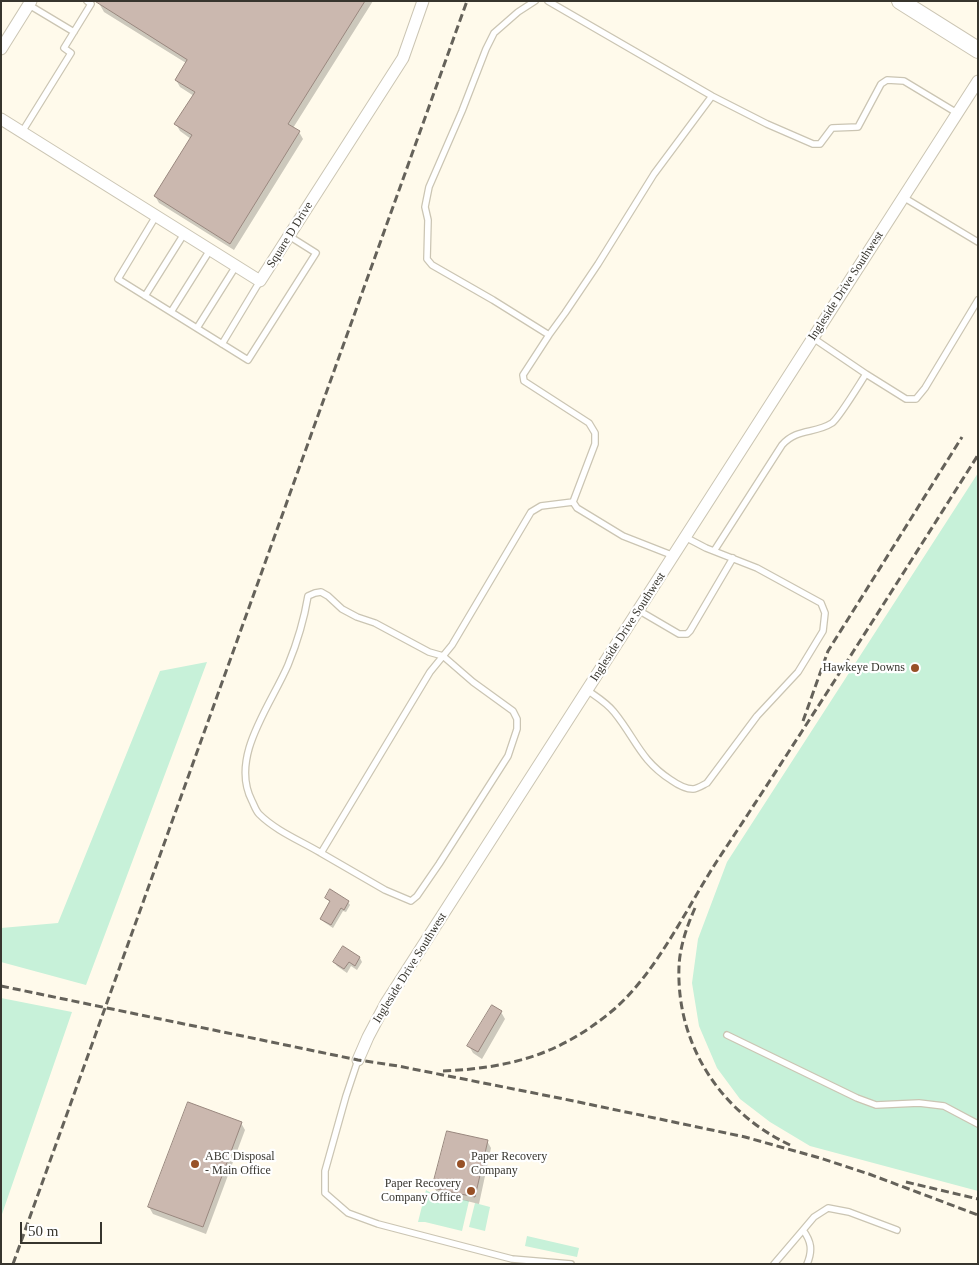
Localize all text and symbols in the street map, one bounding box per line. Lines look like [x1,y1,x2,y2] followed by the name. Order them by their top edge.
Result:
[264,199,316,271] street label: Square D Drive
[805,229,887,343] street label: Ingleside Drive Southwest
[587,570,669,684] street label: Ingleside Drive Southwest
[823,661,905,675] place label: Hawkeye Downs
[909,662,921,674] marker: Hawkeye Downs
[370,910,450,1026] street label: Ingleside Drive Southwest
[205,1150,275,1178] place label: ABC Disposal - Main Office
[471,1150,547,1178] place label: Paper Recovery Company
[189,1158,201,1170] marker: ABC Disposal - Main Office
[455,1158,467,1170] marker: Paper Recovery Company
[381,1177,461,1205] place label: Paper Recovery Company Office
[465,1185,477,1197] marker: Paper Recovery Company Office
[22,1212,105,1244] scale bar
[28,1223,58,1239] text: 50 m

